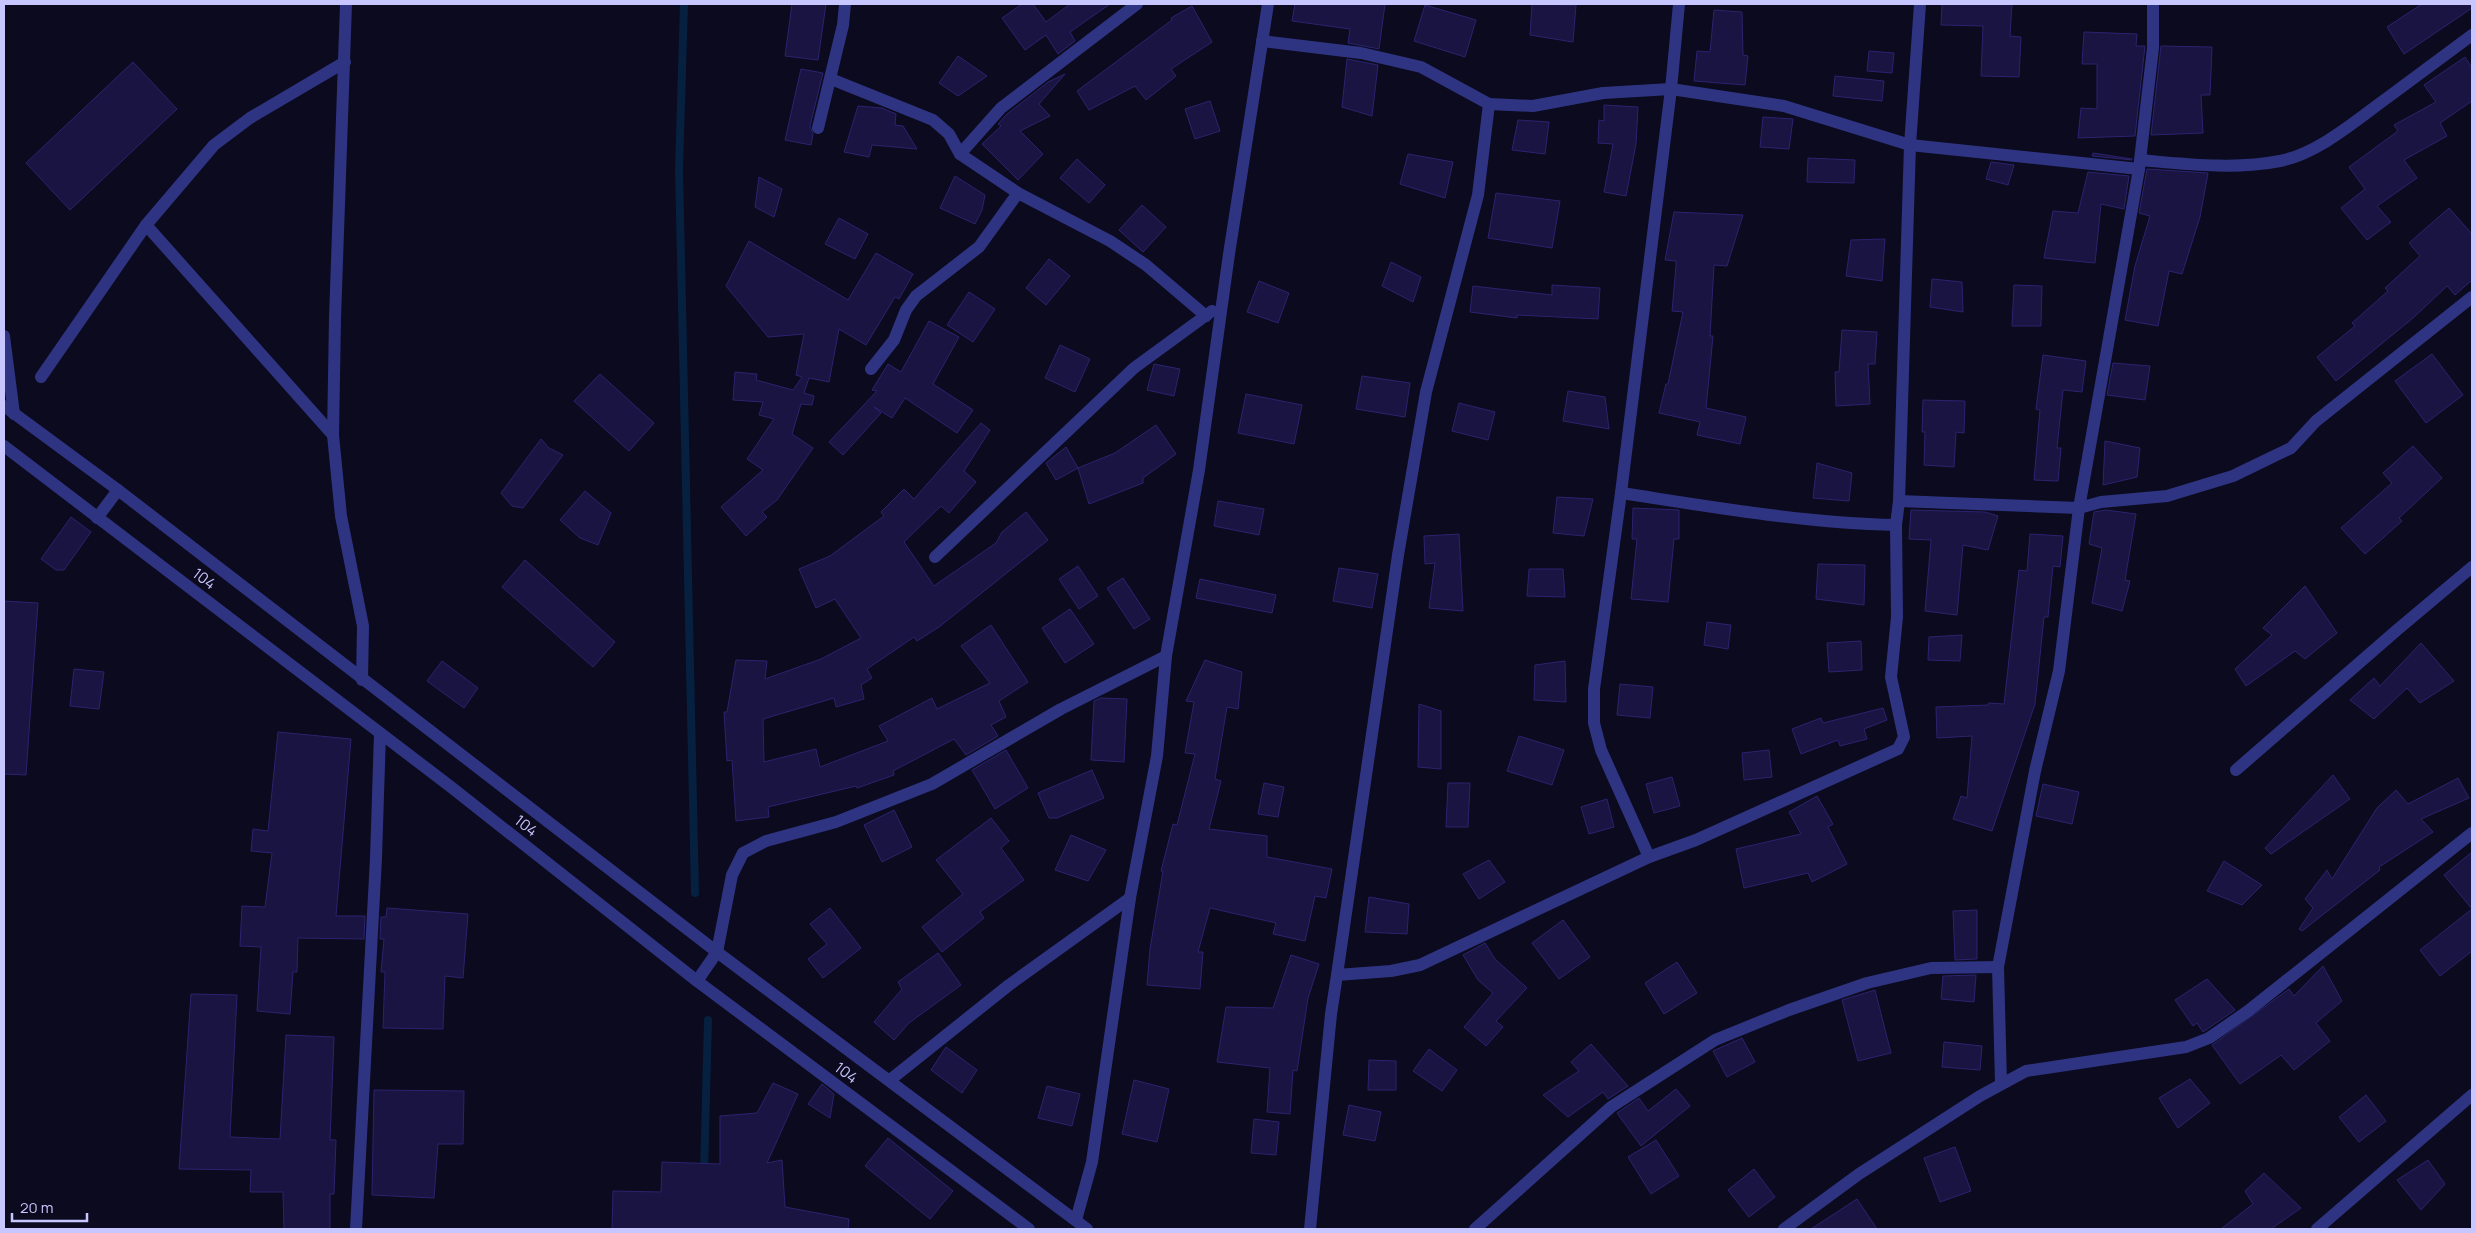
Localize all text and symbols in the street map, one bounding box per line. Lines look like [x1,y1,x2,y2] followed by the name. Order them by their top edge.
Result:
[188,563,220,594] street label: 104
[510,810,542,841] street label: 104
[830,1057,862,1088] street label: 104
[12,1190,88,1222] scale bar
[20,1197,53,1218] text: 20 m

